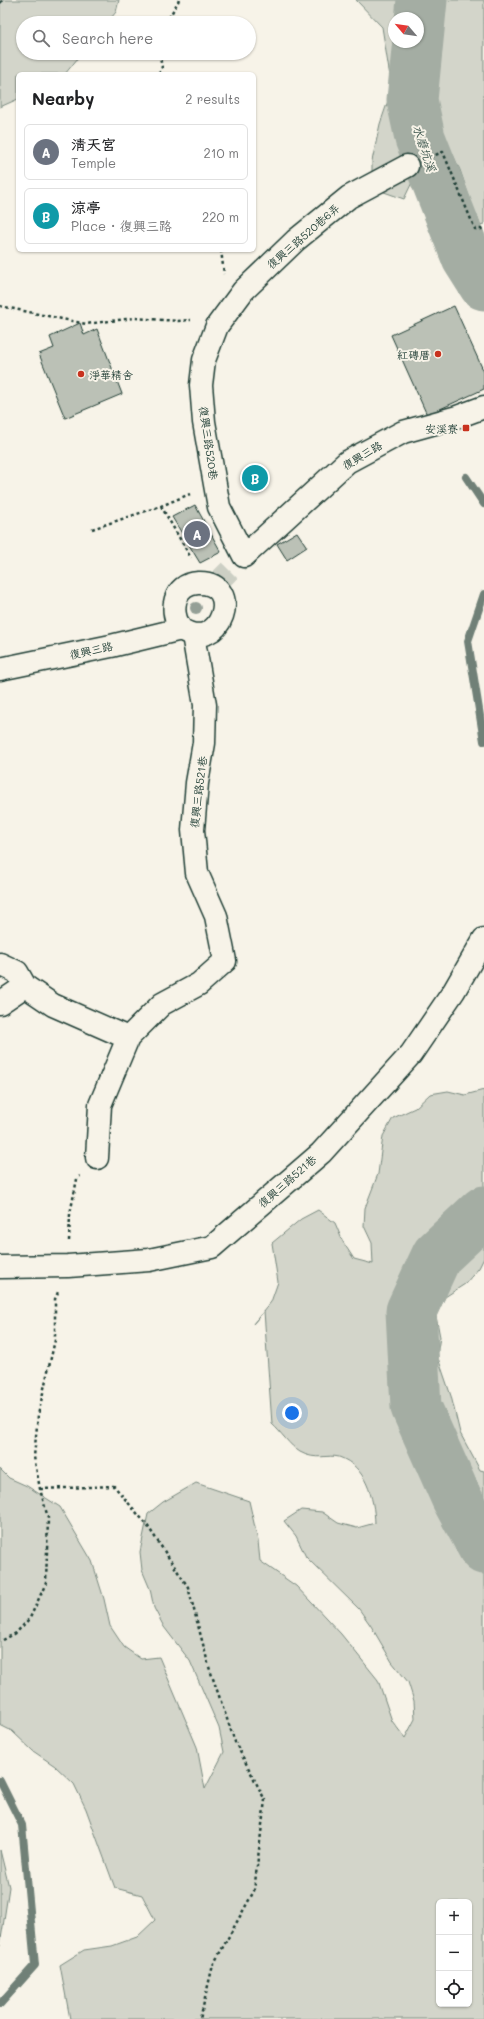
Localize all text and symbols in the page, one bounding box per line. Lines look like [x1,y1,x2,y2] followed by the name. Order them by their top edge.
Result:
[388,12,424,48] north arrow
[16,16,256,60] search box
[30,27,52,49] icon: search
[62,28,153,48] text: Search here
[32,87,94,109] text: Nearby
[185,90,240,107] text: 2 results
[410,123,440,174] water label: 水磨坑溪
[71,134,116,154] text: 清天宮
[41,144,51,161] text: A
[203,144,239,161] text: 210 m
[71,154,116,171] text: Temple
[71,197,101,217] text: 涼亭
[263,200,343,272] street label: 復興三路520巷6弄
[42,208,50,225] text: B
[202,208,239,225] text: 220 m
[71,217,172,234] text: Place · 復興三路
[397,347,430,362] place label: 紅磚厝
[433,349,443,359] marker: 紅磚厝
[89,367,133,382] place label: 淨華精舍
[76,369,86,379] marker: 淨華精舍
[196,405,222,481] street label: 復興三路520巷
[425,421,458,436] place label: 安溪寮
[461,423,471,433] marker: 安溪寮
[339,437,385,473] street label: 復興三路
[242,463,268,493] pin: B
[184,519,210,549] pin: A
[68,638,114,662] street label: 復興三路
[186,755,210,829] street label: 復興三路521巷
[255,1152,319,1210] street label: 復興三路521巷
[282,1403,302,1423] your location
[436,1899,472,2007] map controls
[436,1899,472,1935] button: +
[436,1935,472,1971] button: −
[436,1971,472,2007] button: locate

